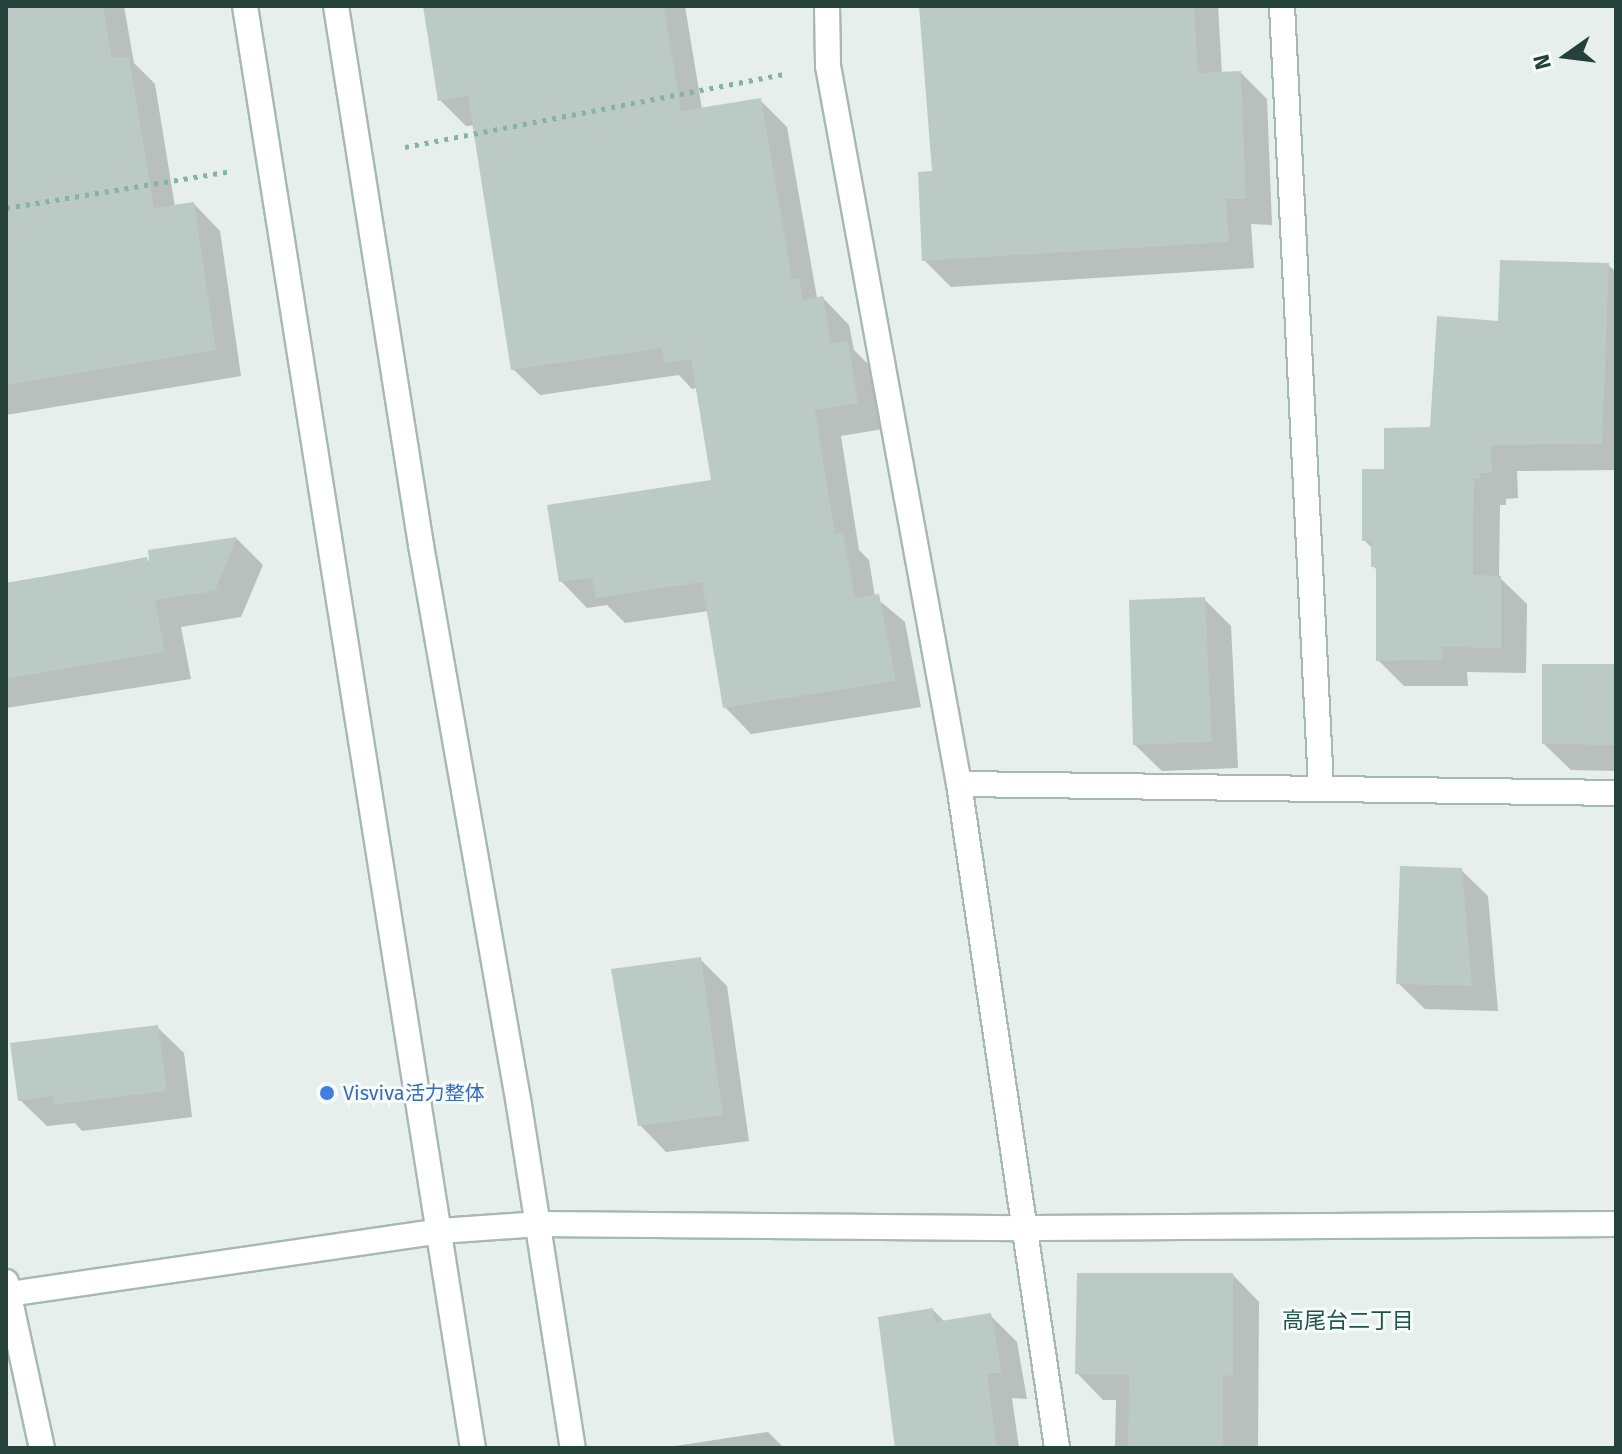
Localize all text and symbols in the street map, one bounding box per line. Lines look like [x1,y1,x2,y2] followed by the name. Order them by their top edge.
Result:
[1526,16,1606,96] north arrow
[1527,52,1557,72] text: N
[343,1081,485,1105] place label: Visviva活力整体
[318,1084,336,1102] marker: Visviva活力整体
[1282,1308,1414,1334] district label: 高尾台二丁目

